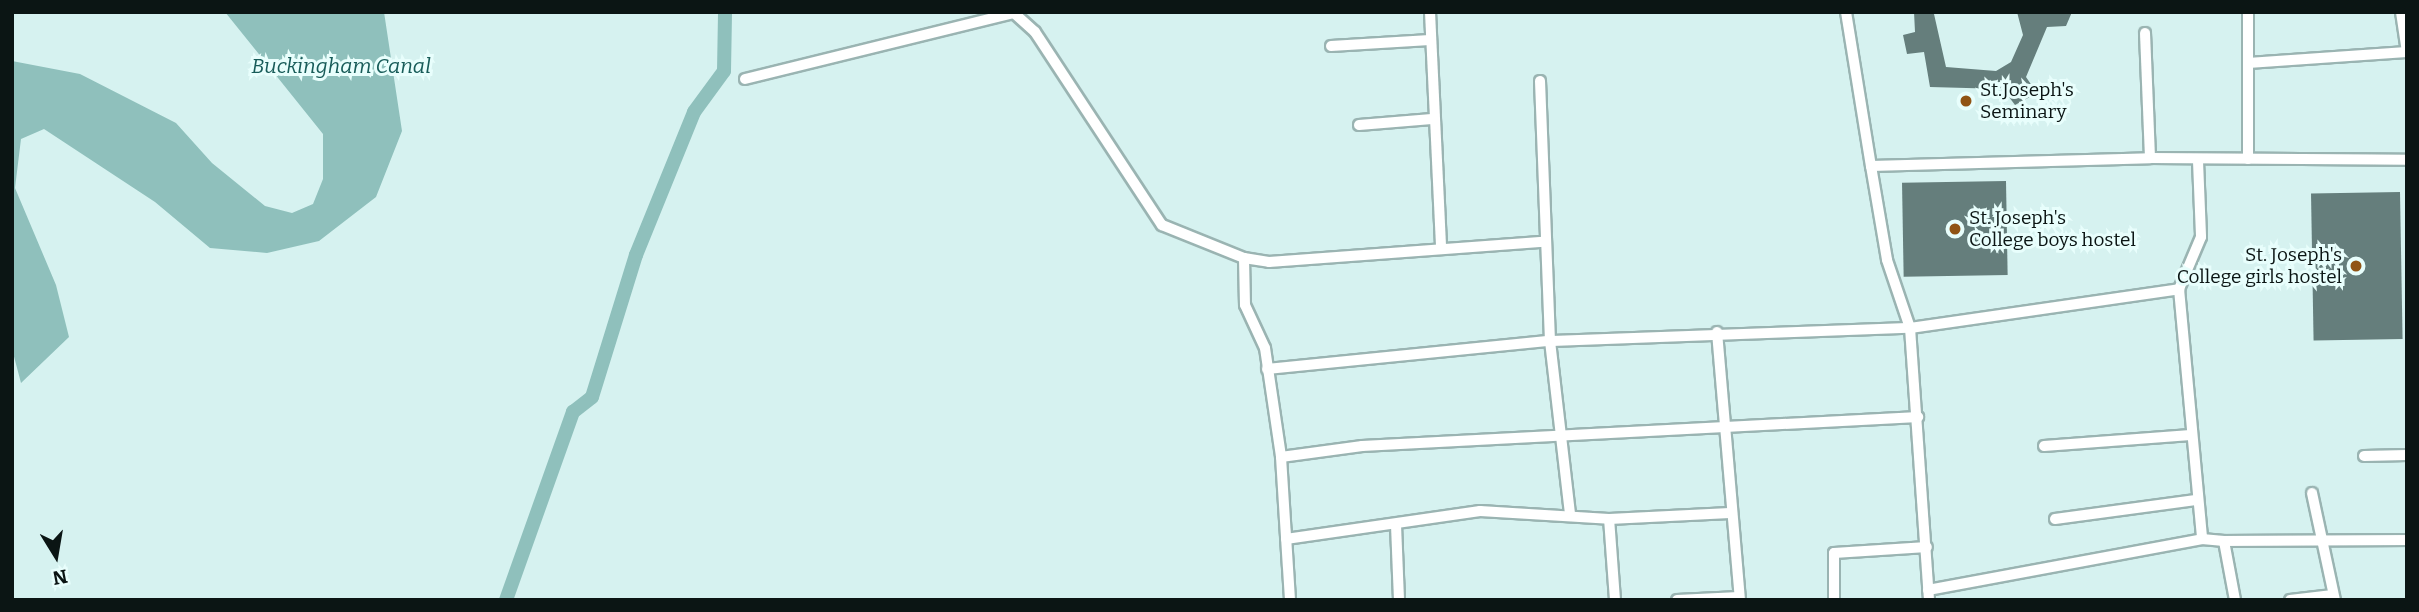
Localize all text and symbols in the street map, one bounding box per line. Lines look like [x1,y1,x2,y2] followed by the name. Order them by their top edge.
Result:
[251,53,431,79] water label: Buckingham Canal
[1980,79,2074,123] place label: St.Joseph's Seminary
[1958,93,1974,109] marker: St.Joseph's Seminary
[1969,207,2136,251] place label: St. Joseph's College boys hostel
[1947,221,1963,237] marker: St. Joseph's College boys hostel
[2177,244,2342,288] place label: St. Joseph's College girls hostel
[2348,258,2364,274] marker: St. Joseph's College girls hostel
[21,521,91,591] north arrow
[51,564,70,590] text: N

